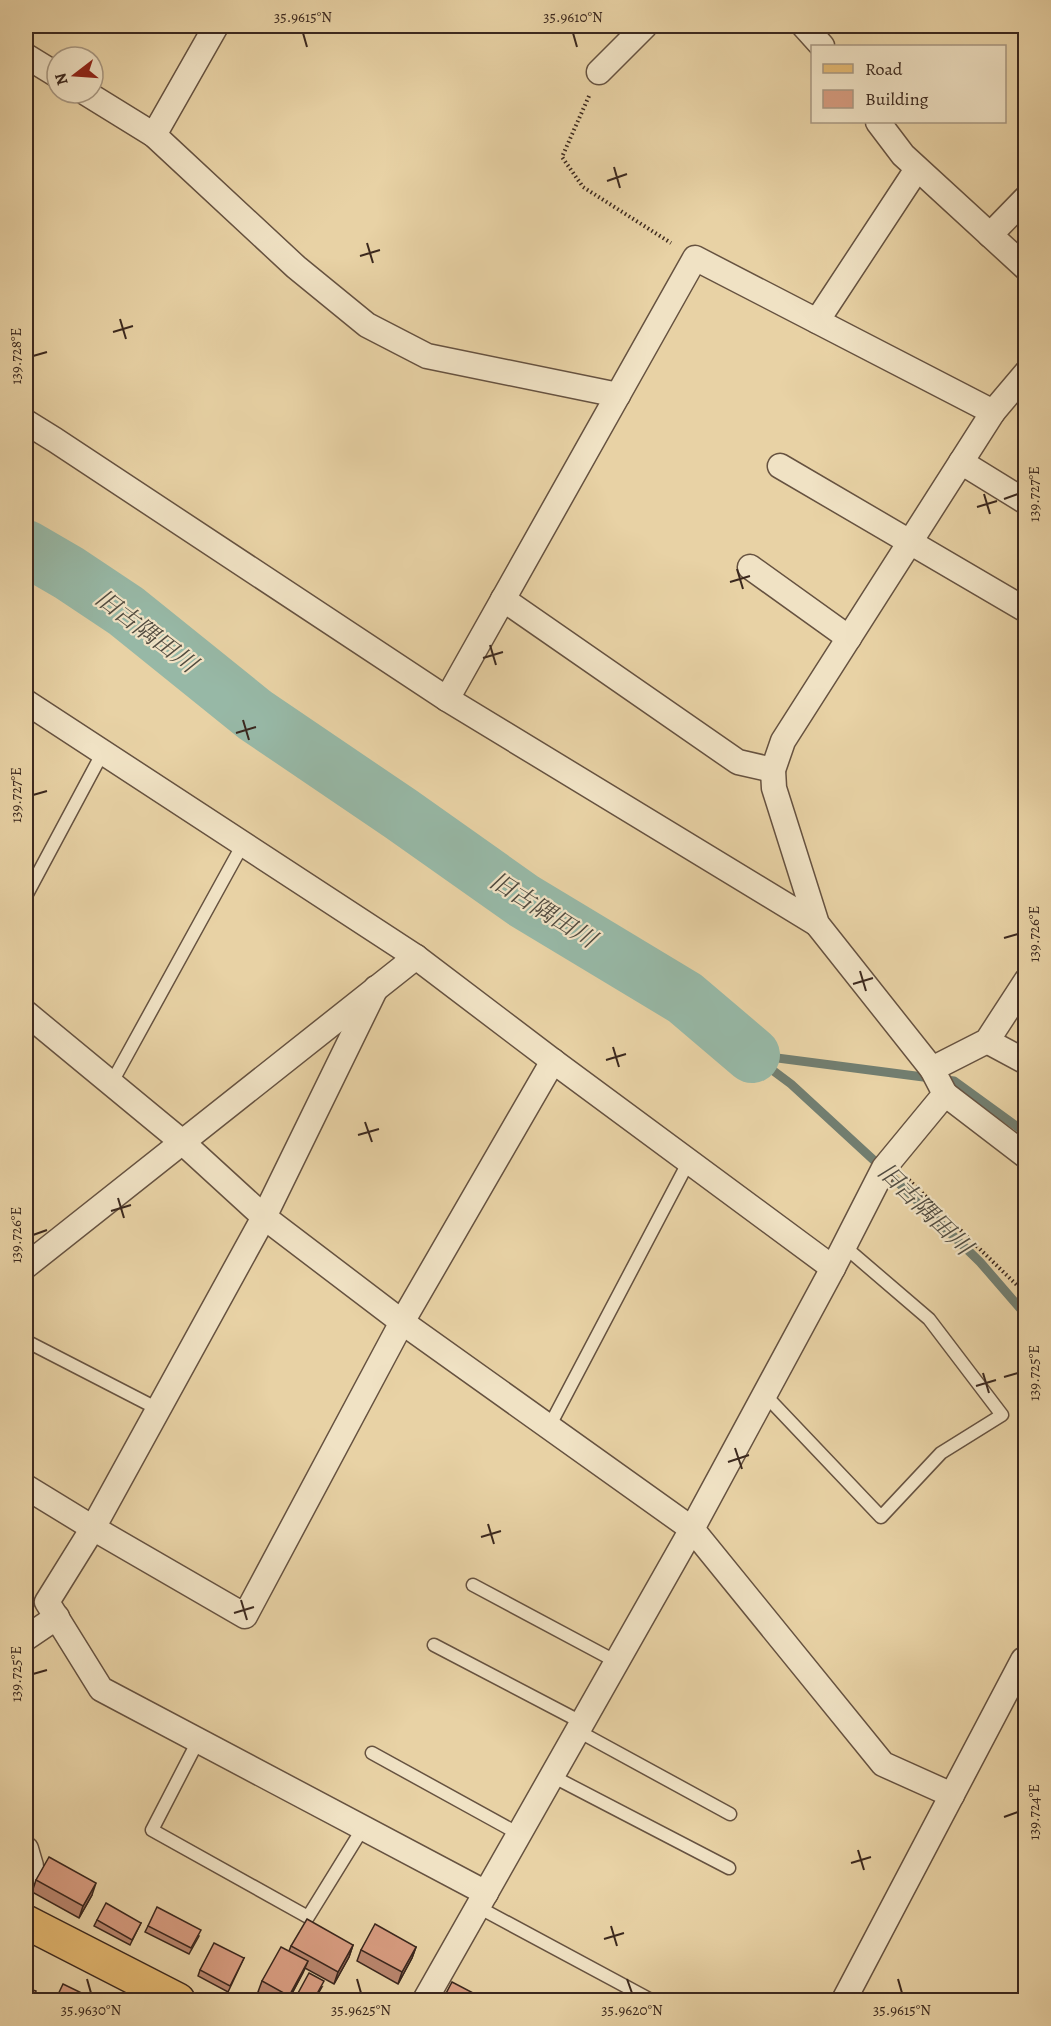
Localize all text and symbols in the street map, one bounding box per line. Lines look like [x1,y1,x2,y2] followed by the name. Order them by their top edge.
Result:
[274,7,332,27] text: 35.9615°N
[543,7,603,27] text: 35.9610°N
[45,45,105,105] north arrow
[811,45,1006,123] legend
[865,57,903,81] text: Road
[49,70,74,88] text: N
[865,87,929,111] text: Building
[6,328,26,384] text: 139.728°E
[1024,466,1044,522] text: 139.727°E
[88,582,206,682] water label: 旧古隅田川
[6,767,26,823] text: 139.727°E
[484,865,605,957] water label: 旧古隅田川
[1024,906,1044,962] text: 139.726°E
[871,1156,981,1264] water label: 旧古隅田川
[6,1207,26,1263] text: 139.726°E
[1024,1345,1044,1401] text: 139.725°E
[6,1646,26,1702] text: 139.725°E
[1024,1784,1044,1840] text: 139.724°E
[61,2000,121,2020] text: 35.9630°N
[331,2000,391,2020] text: 35.9625°N
[601,2000,663,2020] text: 35.9620°N
[873,2000,931,2020] text: 35.9615°N

